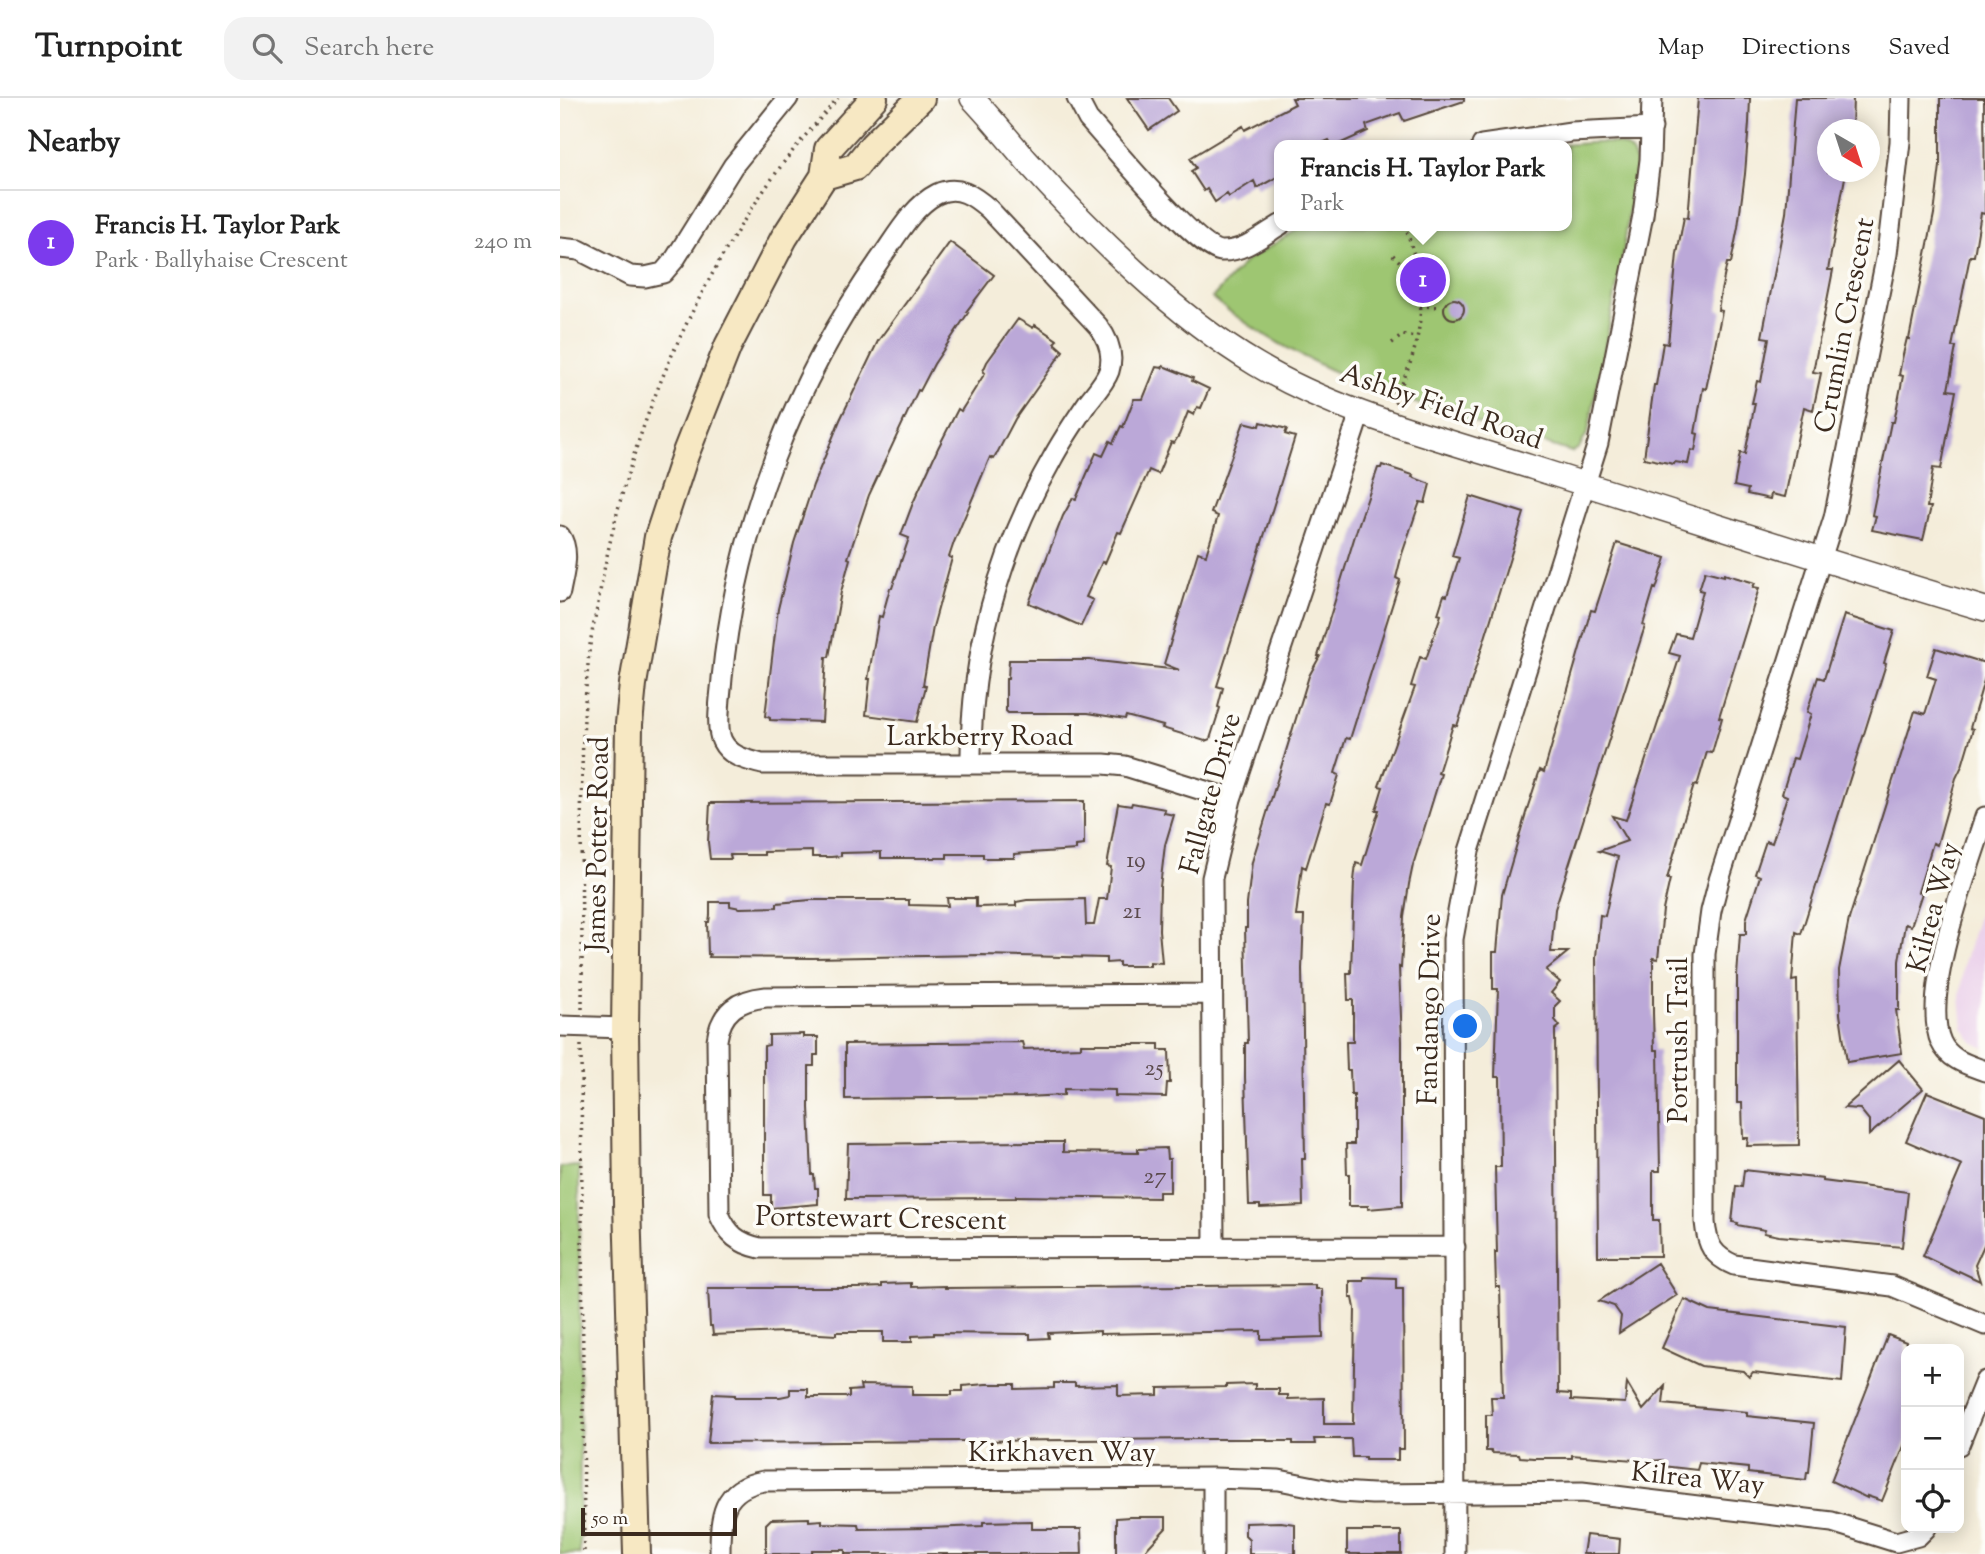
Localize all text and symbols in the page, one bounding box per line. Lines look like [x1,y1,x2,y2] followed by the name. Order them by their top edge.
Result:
[224,17,714,80] search box
[35,24,182,72] text: Turnpoint
[248,29,286,67] icon: search
[304,30,434,67] text: Search here
[1658,31,1704,65] text: Map
[1742,31,1850,65] text: Directions
[1888,31,1950,65] text: Saved
[1817,119,1880,182] north arrow
[28,122,120,165] text: Nearby
[1274,140,1572,231] popup
[1300,151,1546,188] text: Francis H. Taylor Park
[1300,188,1344,221] text: Park
[95,208,340,245] text: Francis H. Taylor Park
[1805,214,1887,437] street label: Crumlin Crescent
[47,226,55,259] text: 1
[474,226,532,259] text: 240 m
[95,245,348,278] text: Park · Ballyhaise Crescent
[1400,254,1446,306] pin: 1
[1334,354,1548,461] street label: Ashby Field Road
[1171,709,1253,879] street label: Fallgate Drive
[887,718,1074,758] street label: Larkberry Road
[577,736,621,954] street label: James Potter Road
[1898,838,1972,978] street label: Kilrea Way
[1126,844,1146,878] house number: 19
[1122,895,1142,929] house number: 21
[1409,913,1453,1105] street label: Fandango Drive
[1660,957,1700,1123] street label: Portrush Trail
[1448,1009,1482,1043] your location
[1144,1052,1164,1086] house number: 25
[1143,1160,1167,1194] house number: 27
[755,1198,1007,1242] street label: Portstewart Crescent
[1901,1344,1964,1533] map controls
[1901,1344,1964,1407] button: +
[1901,1407,1964,1470] button: −
[968,1434,1156,1474] street label: Kirkhaven Way
[1629,1453,1767,1507] street label: Kilrea Way
[1901,1470,1964,1533] button: locate
[581,1505,737,1537] scale bar
[592,1506,628,1533] text: 50 m

